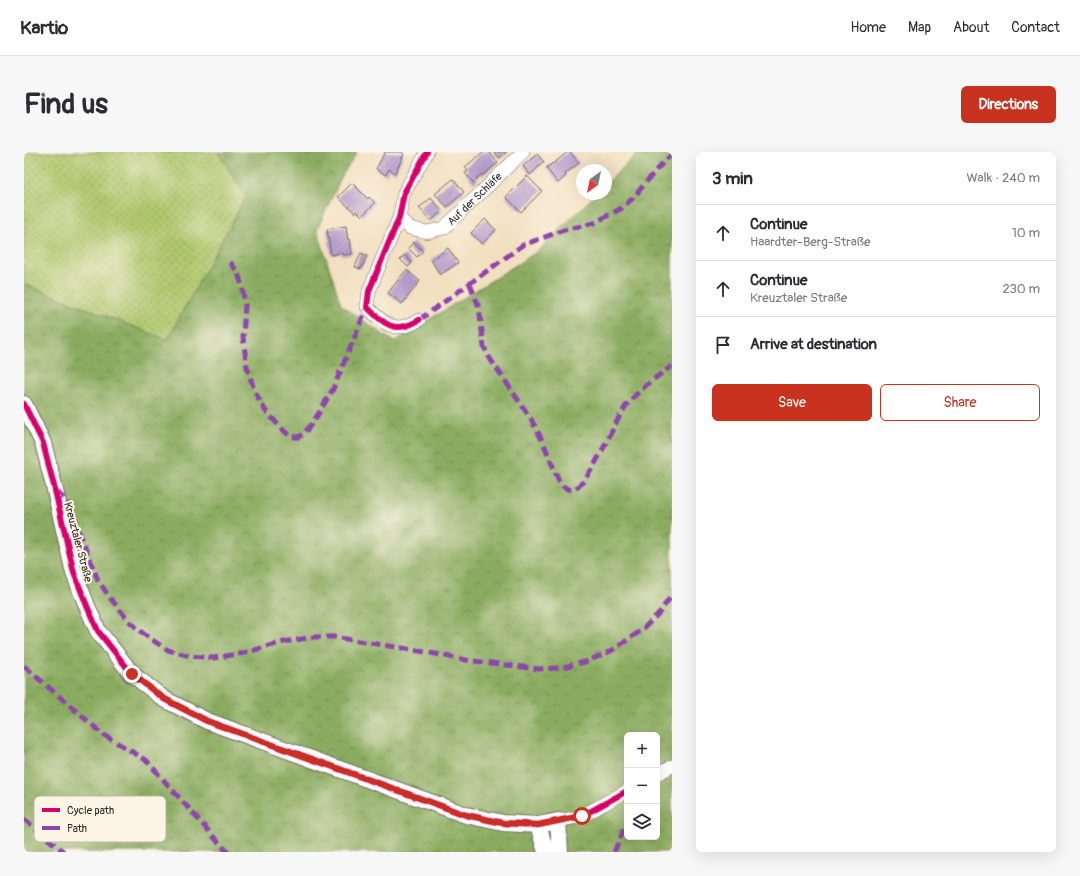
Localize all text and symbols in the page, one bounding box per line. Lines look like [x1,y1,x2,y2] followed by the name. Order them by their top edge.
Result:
[20,16,68,40] text: Kartio
[851,19,886,36] text: Home
[908,19,931,36] text: Map
[953,19,989,36] text: About
[1011,19,1060,36] text: Contact
[961,86,1056,123] button: Directions
[24,87,108,122] text: Find us
[576,164,612,200] north arrow
[712,168,753,189] text: 3 min
[444,169,505,228] street label: Auf der Schläfe
[966,170,1040,186] text: Walk · 240 m
[750,215,808,234] text: Continue
[712,222,734,244] icon: ahead
[1012,225,1040,241] text: 10 m
[750,234,870,250] text: Haardter-Berg-Straße
[750,271,808,290] text: Continue
[712,278,734,300] icon: ahead
[1003,281,1040,297] text: 230 m
[750,290,847,306] text: Kreuztaler Straße
[712,334,734,356] icon: arrive
[750,335,877,354] text: Arrive at destination
[712,384,872,421] button: Save
[880,384,1040,421] button: Share
[61,501,95,584] street label: Kreuztaler Straße
[123,665,141,683] route end
[624,732,660,840] map controls
[624,732,660,768] button: +
[624,768,660,804] button: −
[34,796,166,842] legend
[67,804,114,817] text: Cycle path
[624,804,660,840] button: layers
[573,807,591,825] route start
[67,822,87,835] text: Path

